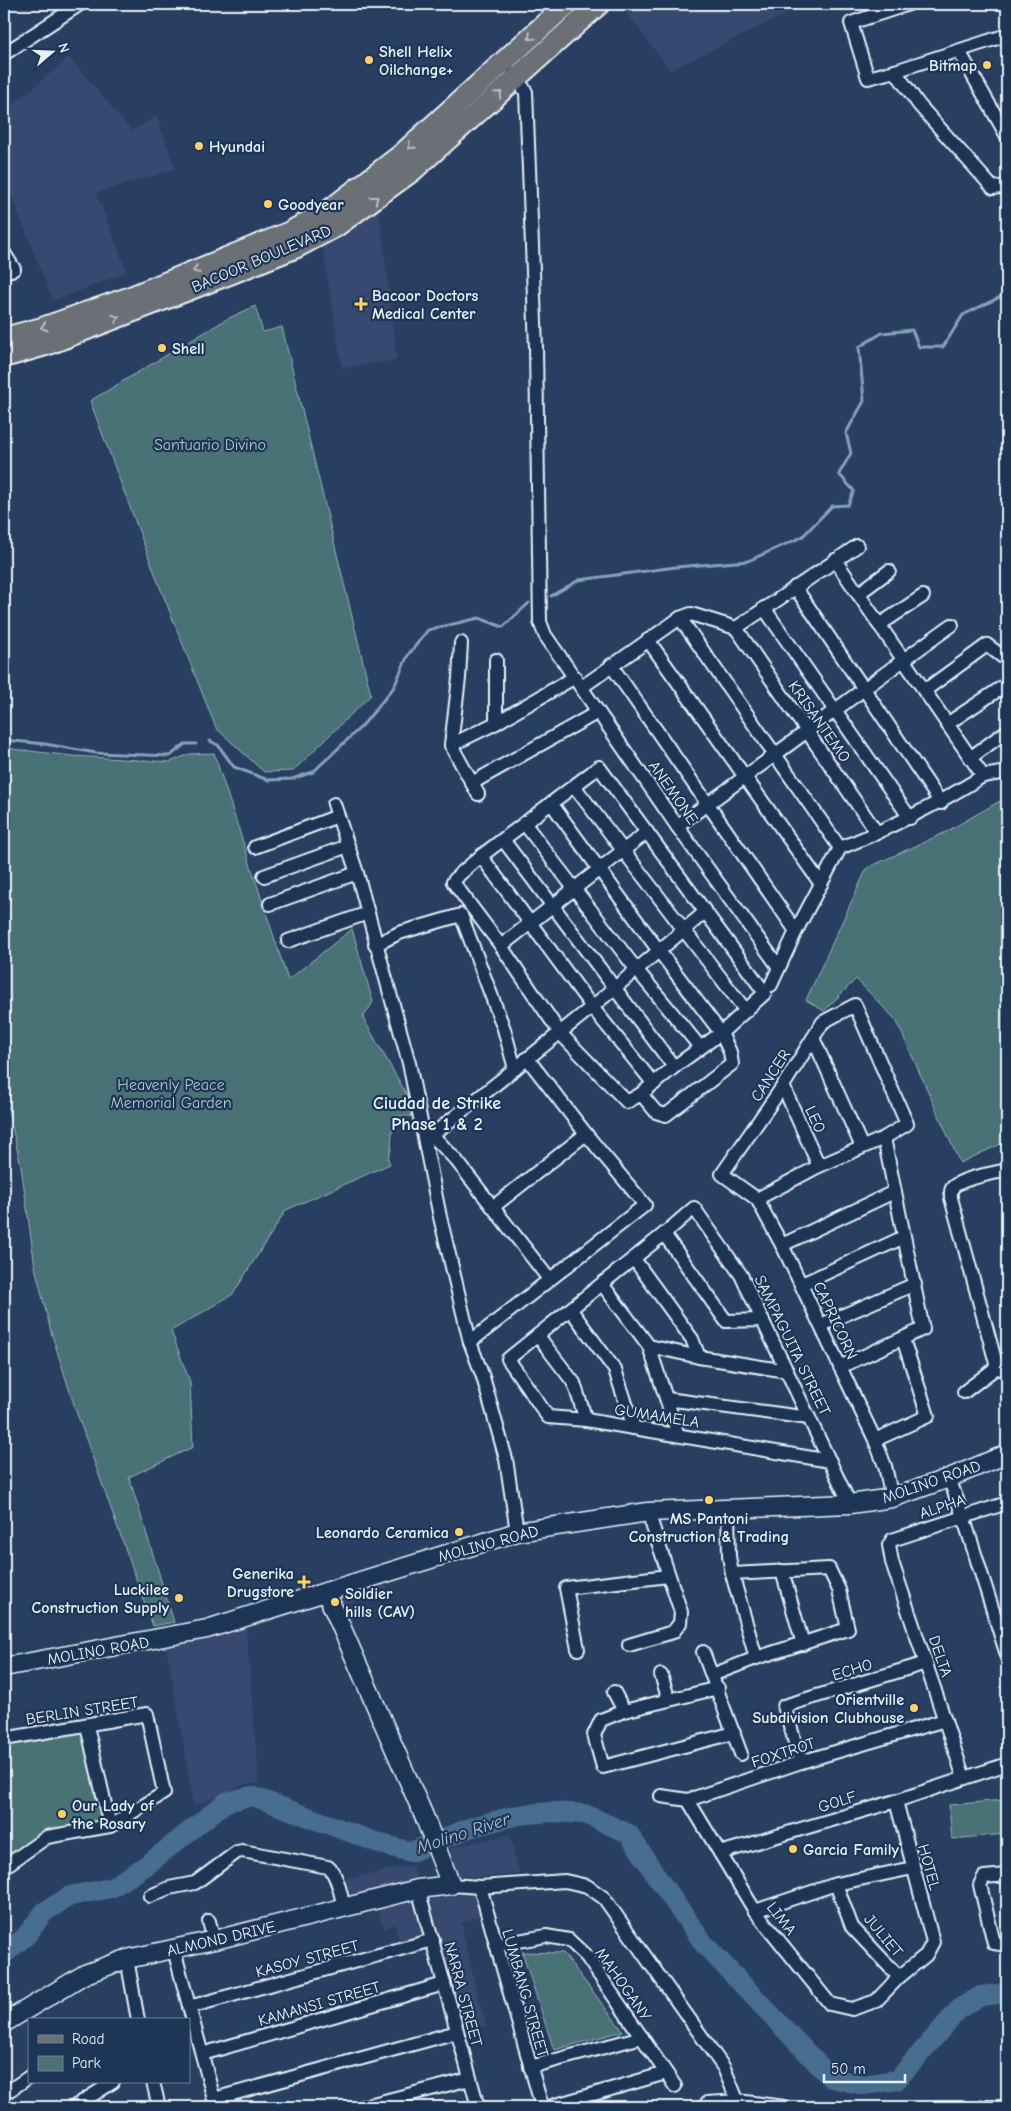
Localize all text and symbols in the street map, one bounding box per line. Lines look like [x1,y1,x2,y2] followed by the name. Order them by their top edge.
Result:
[28,28,78,78] north arrow
[528,31,537,40] one-way arrow
[54,41,73,55] text: N
[379,43,453,79] place label: Shell Helix Oilchange+
[363,54,375,66] marker: Shell Helix Oilchange+
[929,57,977,75] place label: Bitmap
[981,59,993,71] marker: Bitmap
[493,90,502,99] one-way arrow
[209,138,265,156] place label: Hyundai
[193,140,205,152] marker: Hyundai
[408,140,417,149] one-way arrow
[278,196,344,214] place label: Goodyear
[369,196,379,205] one-way arrow
[262,198,274,210] marker: Goodyear
[189,221,334,296] street label: BACOOR BOULEVARD
[192,263,201,274] one-way arrow
[372,287,478,323] place label: Bacoor Doctors Medical Center
[354,297,368,311] marker: Bacoor Doctors Medical Center
[111,314,119,324] one-way arrow
[41,321,49,331] one-way arrow
[172,340,205,358] place label: Shell
[156,342,168,354] marker: Shell
[154,436,266,454] park label: Santuario Divino
[785,677,854,766] street label: KRISANTEMO
[645,757,702,828] street label: ANEMONE
[747,1046,795,1105] street label: CANCER
[110,1076,232,1112] park label: Heavenly Peace Memorial Garden
[373,1093,501,1135] district label: Ciudad de Strike Phase 1 & 2
[801,1103,829,1136] street label: LEO
[750,1272,834,1419] street label: SAMPAGUITA STREET
[809,1279,861,1362] street label: CAPRICORN
[613,1400,701,1432] street label: GUMAMELA
[880,1457,983,1507] street label: MOLINO ROAD
[917,1491,967,1523] street label: ALPHA
[703,1494,715,1506] marker: MS Pantoni Construction & Trading
[629,1510,789,1546] place label: MS Pantoni Construction & Trading
[436,1522,540,1566] street label: MOLINO ROAD
[316,1524,449,1542] place label: Leonardo Ceramica
[453,1526,465,1538] marker: Leonardo Ceramica
[227,1565,294,1601] place label: Generika Drugstore
[298,1576,310,1588] marker: Generika Drugstore
[32,1581,170,1617] place label: Luckilee Construction Supply
[345,1585,415,1621] place label: Soldier hills (CAV)
[173,1592,185,1604] marker: Luckilee Construction Supply
[329,1596,341,1608] marker: Soldier hills (CAV)
[46,1633,151,1669] street label: MOLINO ROAD
[925,1633,955,1679] street label: DELTA
[830,1655,875,1685] street label: ECHO
[753,1691,904,1727] place label: Orientville Subdivision Clubhouse
[25,1693,140,1729] street label: BERLIN STREET
[908,1702,920,1714] marker: Orientville Subdivision Clubhouse
[749,1734,818,1772] street label: FOXTROT
[816,1787,859,1816] street label: GOLF
[71,1797,155,1833] place label: Our Lady of the Rosary
[56,1808,68,1820] marker: Our Lady of the Rosary
[413,1808,513,1859] water label: Molino River
[803,1841,899,1859] place label: Garcia Family
[914,1842,944,1892] street label: HOTEL
[787,1843,799,1855] marker: Garcia Family
[763,1899,800,1939] street label: LIMA
[860,1910,907,1961] street label: JULIET
[165,1918,278,1960] street label: ALMOND DRIVE
[498,1927,552,2060] street label: LUMBANG STREET
[254,1936,361,1981] street label: KASOY STREET
[440,1940,486,2049] street label: NARRA STREET
[591,1944,655,2025] street label: MAHOGANY
[256,1978,383,2030] street label: KAMANSI STREET
[28,2018,190,2084] legend
[72,2030,104,2048] text: Road
[824,2051,905,2083] scale bar
[72,2054,101,2072] text: Park
[831,2060,866,2078] text: 50 m

